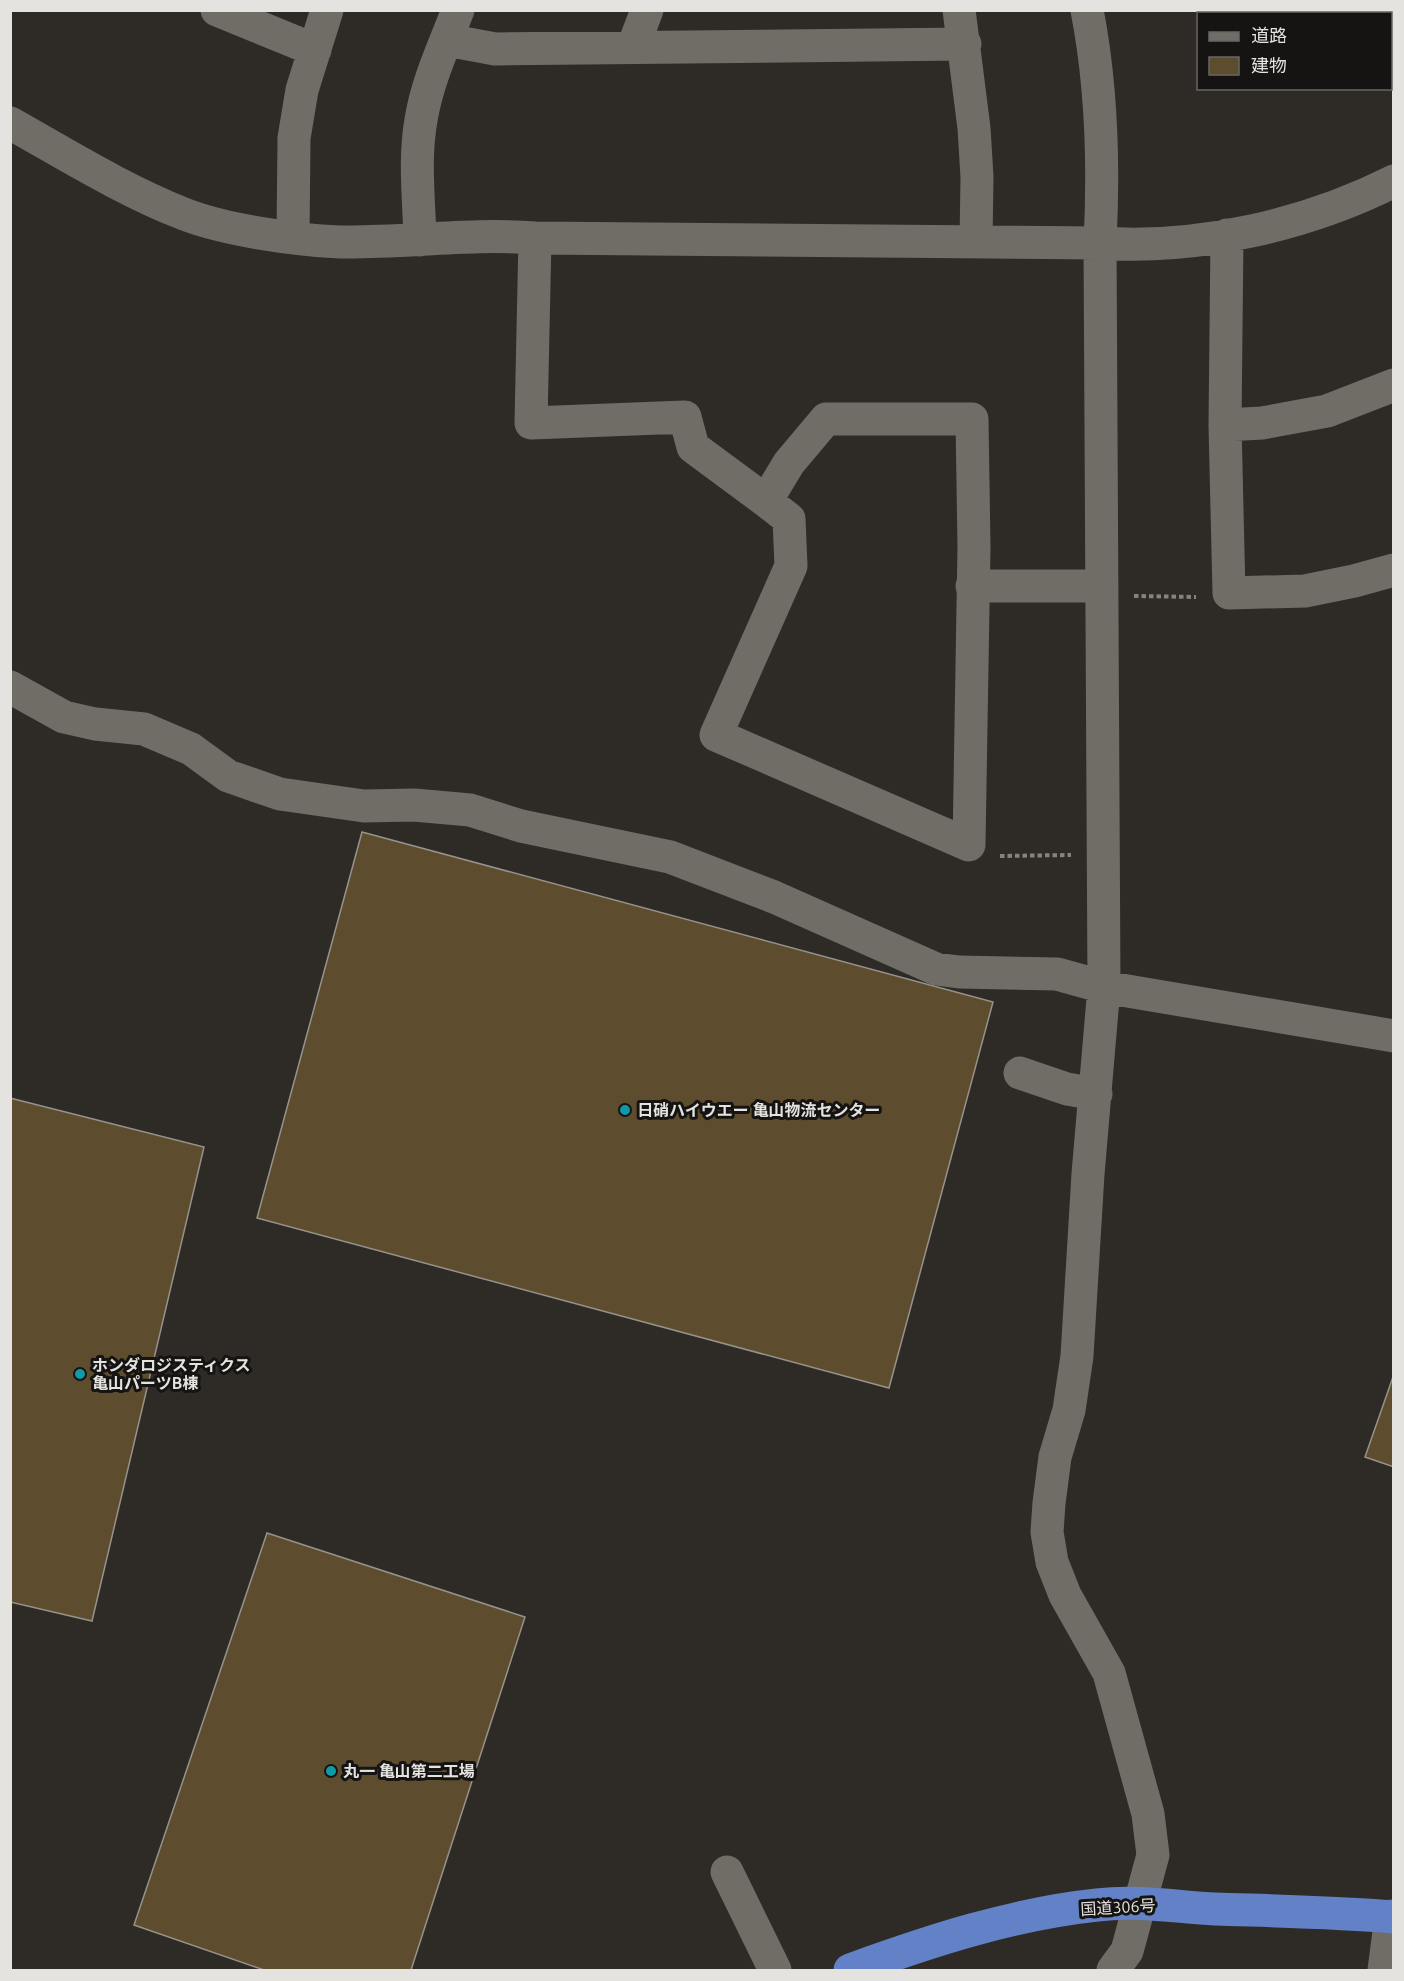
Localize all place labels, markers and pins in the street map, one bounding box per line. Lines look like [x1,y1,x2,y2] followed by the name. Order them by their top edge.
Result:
[637,1101,880,1119] place label: 日硝ハイウエー 亀山物流センター
[618,1103,632,1117] marker: 日硝ハイウエー 亀山物流センター
[92,1356,251,1392] place label: ホンダロジスティクス 亀山パーツB棟
[73,1367,87,1381] marker: ホンダロジスティクス 亀山パーツB棟
[343,1762,475,1780] place label: 丸一 亀山第二工場
[324,1764,338,1778] marker: 丸一 亀山第二工場

